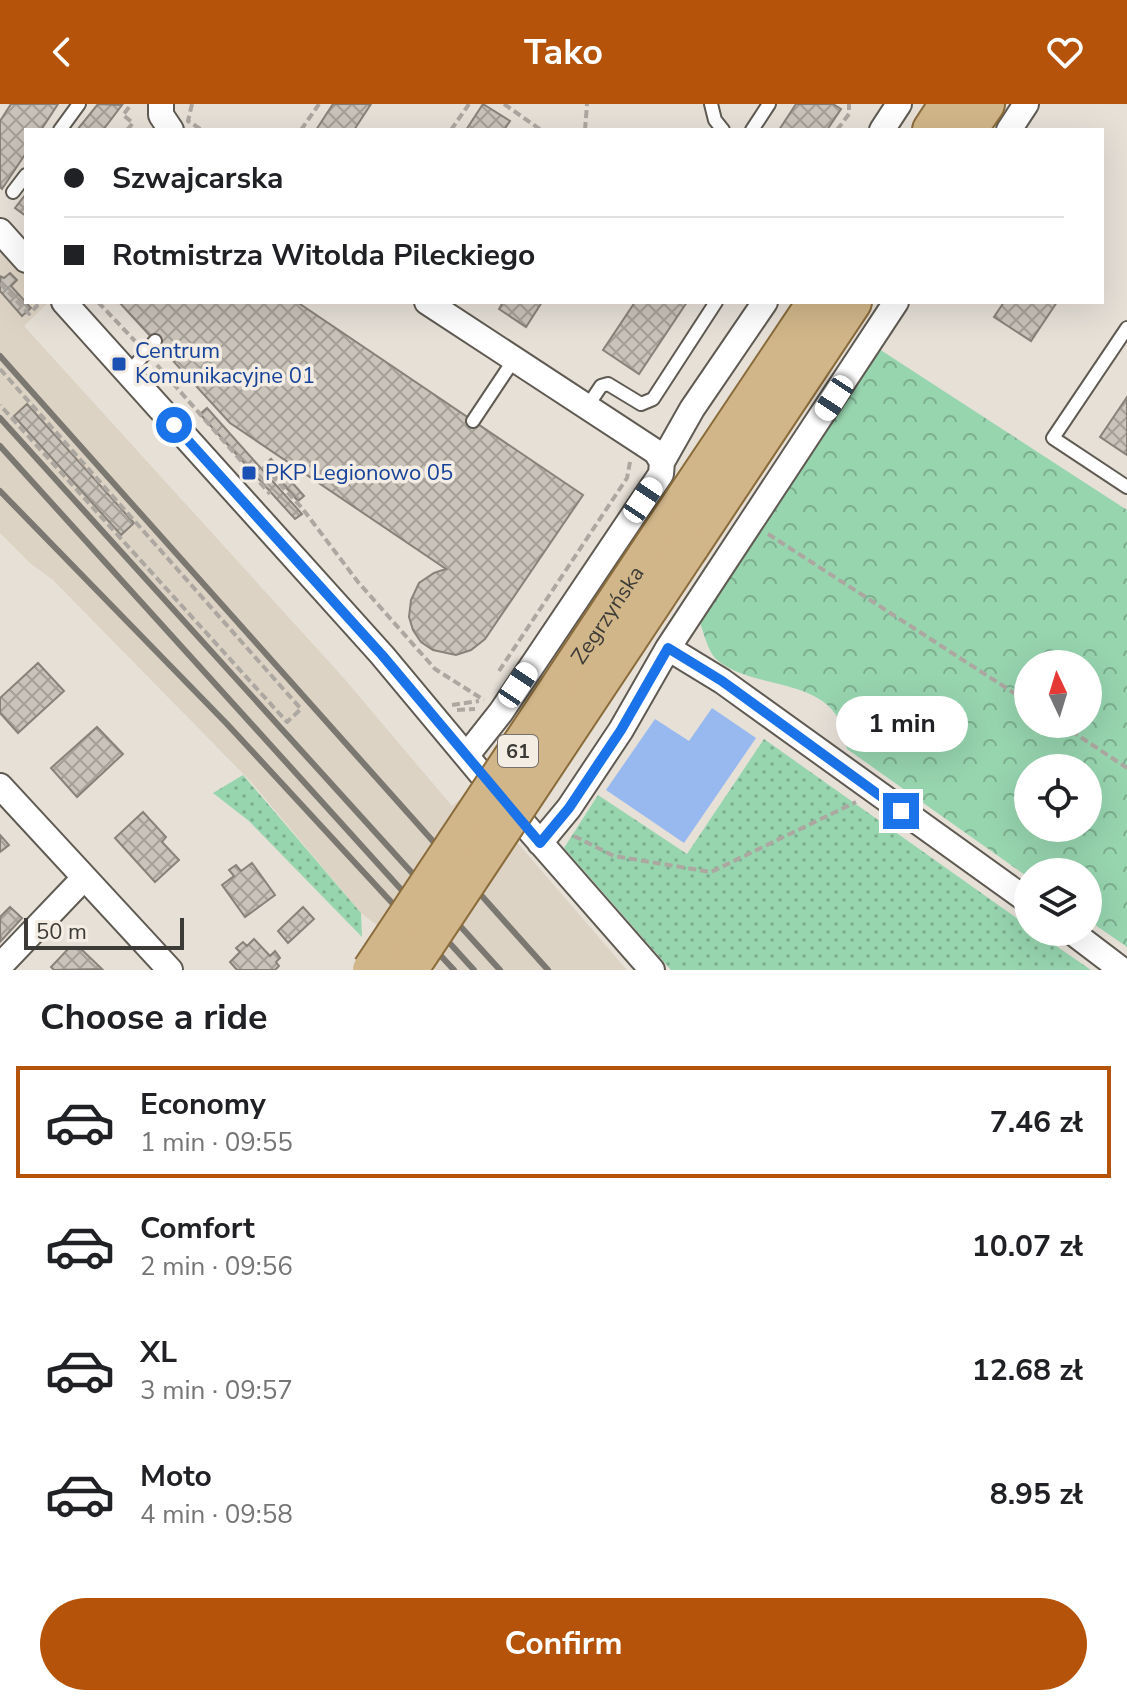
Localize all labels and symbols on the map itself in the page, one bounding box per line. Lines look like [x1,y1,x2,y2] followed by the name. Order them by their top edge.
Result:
[135,336,315,391] place label: Centrum Komunikacyjne 01
[110,355,128,373] marker: Centrum Komunikacyjne 01
[811,371,857,425] car
[156,407,192,443] route start
[265,458,453,488] place label: PKP Legionowo 05
[240,464,258,482] marker: PKP Legionowo 05
[620,473,666,527] car
[564,560,651,670] street label: Zegrzyńska
[1014,650,1102,738] north arrow
[495,658,541,712] car
[835,695,967,751] callout: 1 min
[498,735,538,767] road number: 61
[883,793,919,829] route end
[24,914,184,950] scale bar

